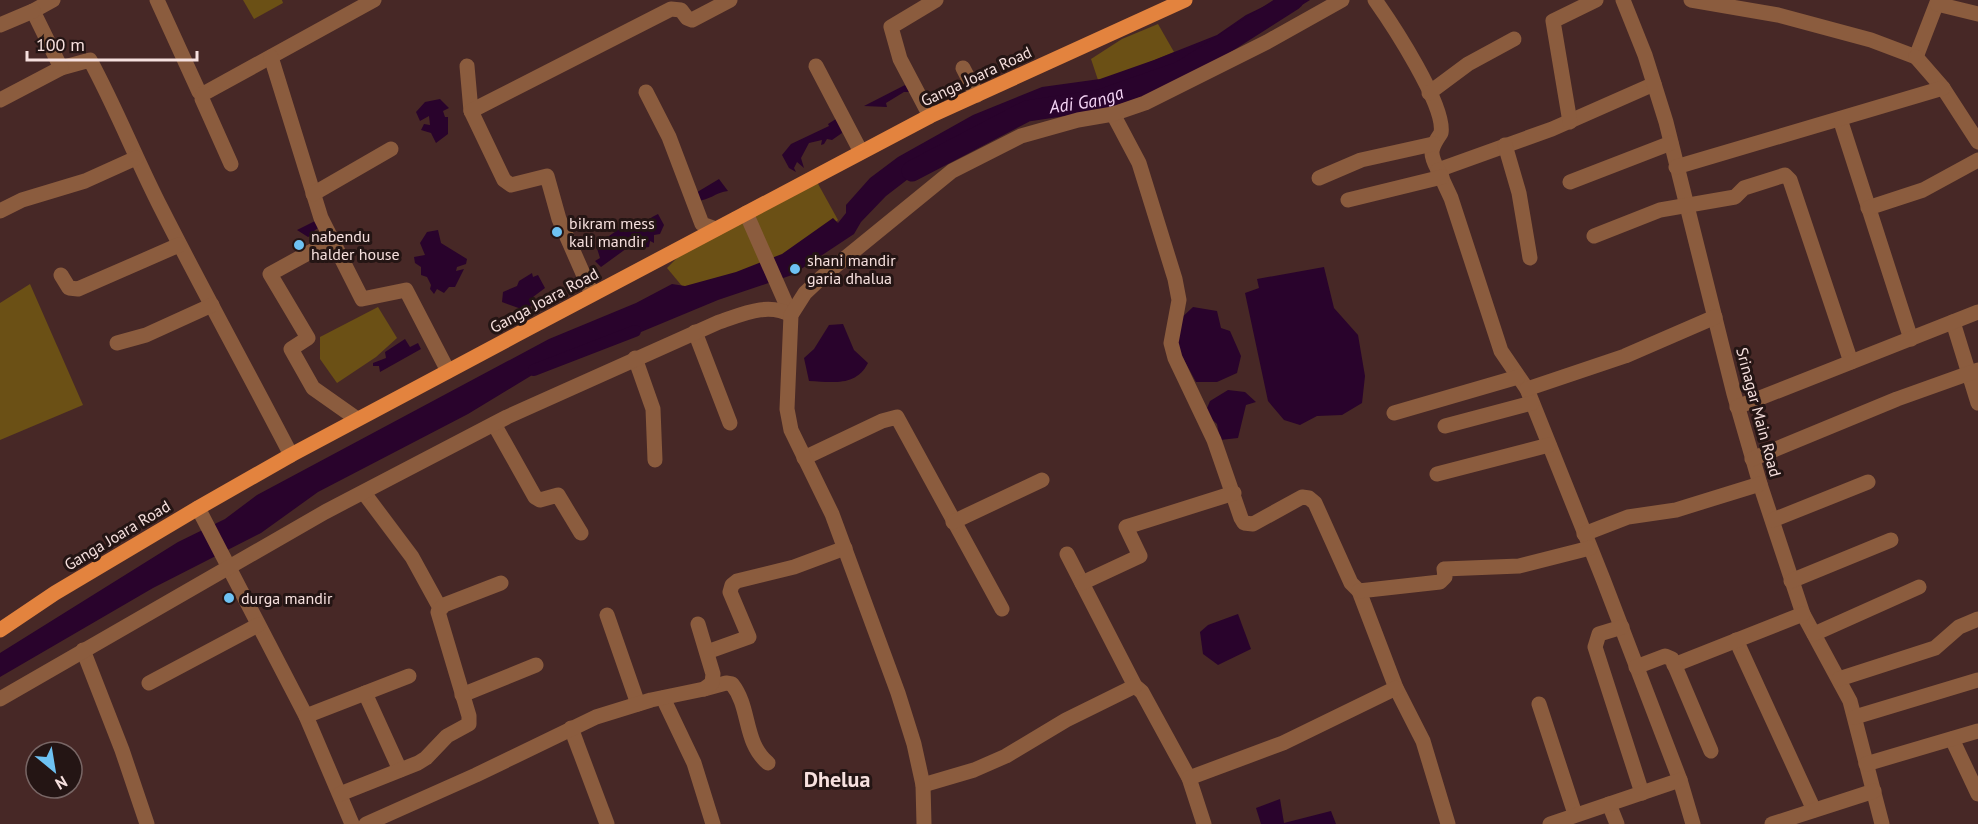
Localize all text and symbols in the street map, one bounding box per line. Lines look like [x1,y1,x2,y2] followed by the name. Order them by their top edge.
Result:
[27,24,196,62] scale bar
[36,33,85,56] text: 100 m
[917,42,1035,110] street label: Ganga Joara Road
[1047,81,1127,119] water label: Adi Ganga
[569,213,655,251] place label: bikram mess kali mandir
[550,225,564,239] marker: bikram mess kali mandir
[311,226,400,264] place label: nabendu halder house
[292,238,306,252] marker: nabendu halder house
[807,250,896,288] place label: shani mandir garia dhalua
[788,262,802,276] marker: shani mandir garia dhalua
[486,263,602,337] street label: Ganga Joara Road
[1732,345,1786,479] street label: Srinagar Main Road
[60,496,174,574] street label: Ganga Joara Road
[241,588,333,608] place label: durga mandir
[222,591,236,605] marker: durga mandir
[24,740,84,800] north arrow
[804,765,870,793] district label: Dhelua
[52,772,71,794] text: N

